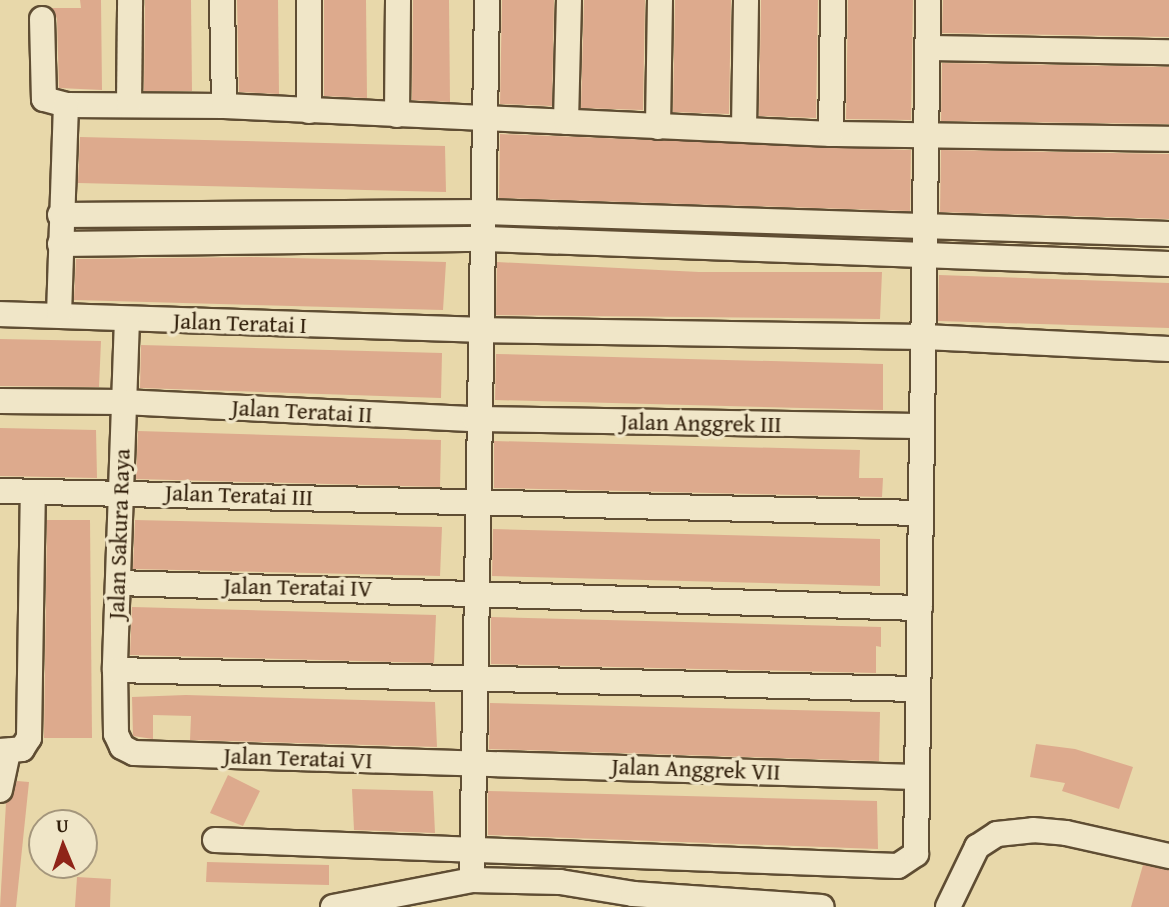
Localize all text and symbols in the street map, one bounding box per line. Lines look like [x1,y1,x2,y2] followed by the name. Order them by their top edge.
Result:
[173,307,307,339] street label: Jalan Teratai I
[231,394,373,428] street label: Jalan Teratai II
[620,408,782,438] street label: Jalan Anggrek III
[102,448,136,620] street label: Jalan Sakura Raya
[165,479,313,511] street label: Jalan Teratai III
[223,572,373,602] street label: Jalan Teratai IV
[223,742,373,774] street label: Jalan Teratai VI
[611,752,781,786] street label: Jalan Anggrek VII
[28,809,98,879] north arrow
[55,811,69,839] text: U

